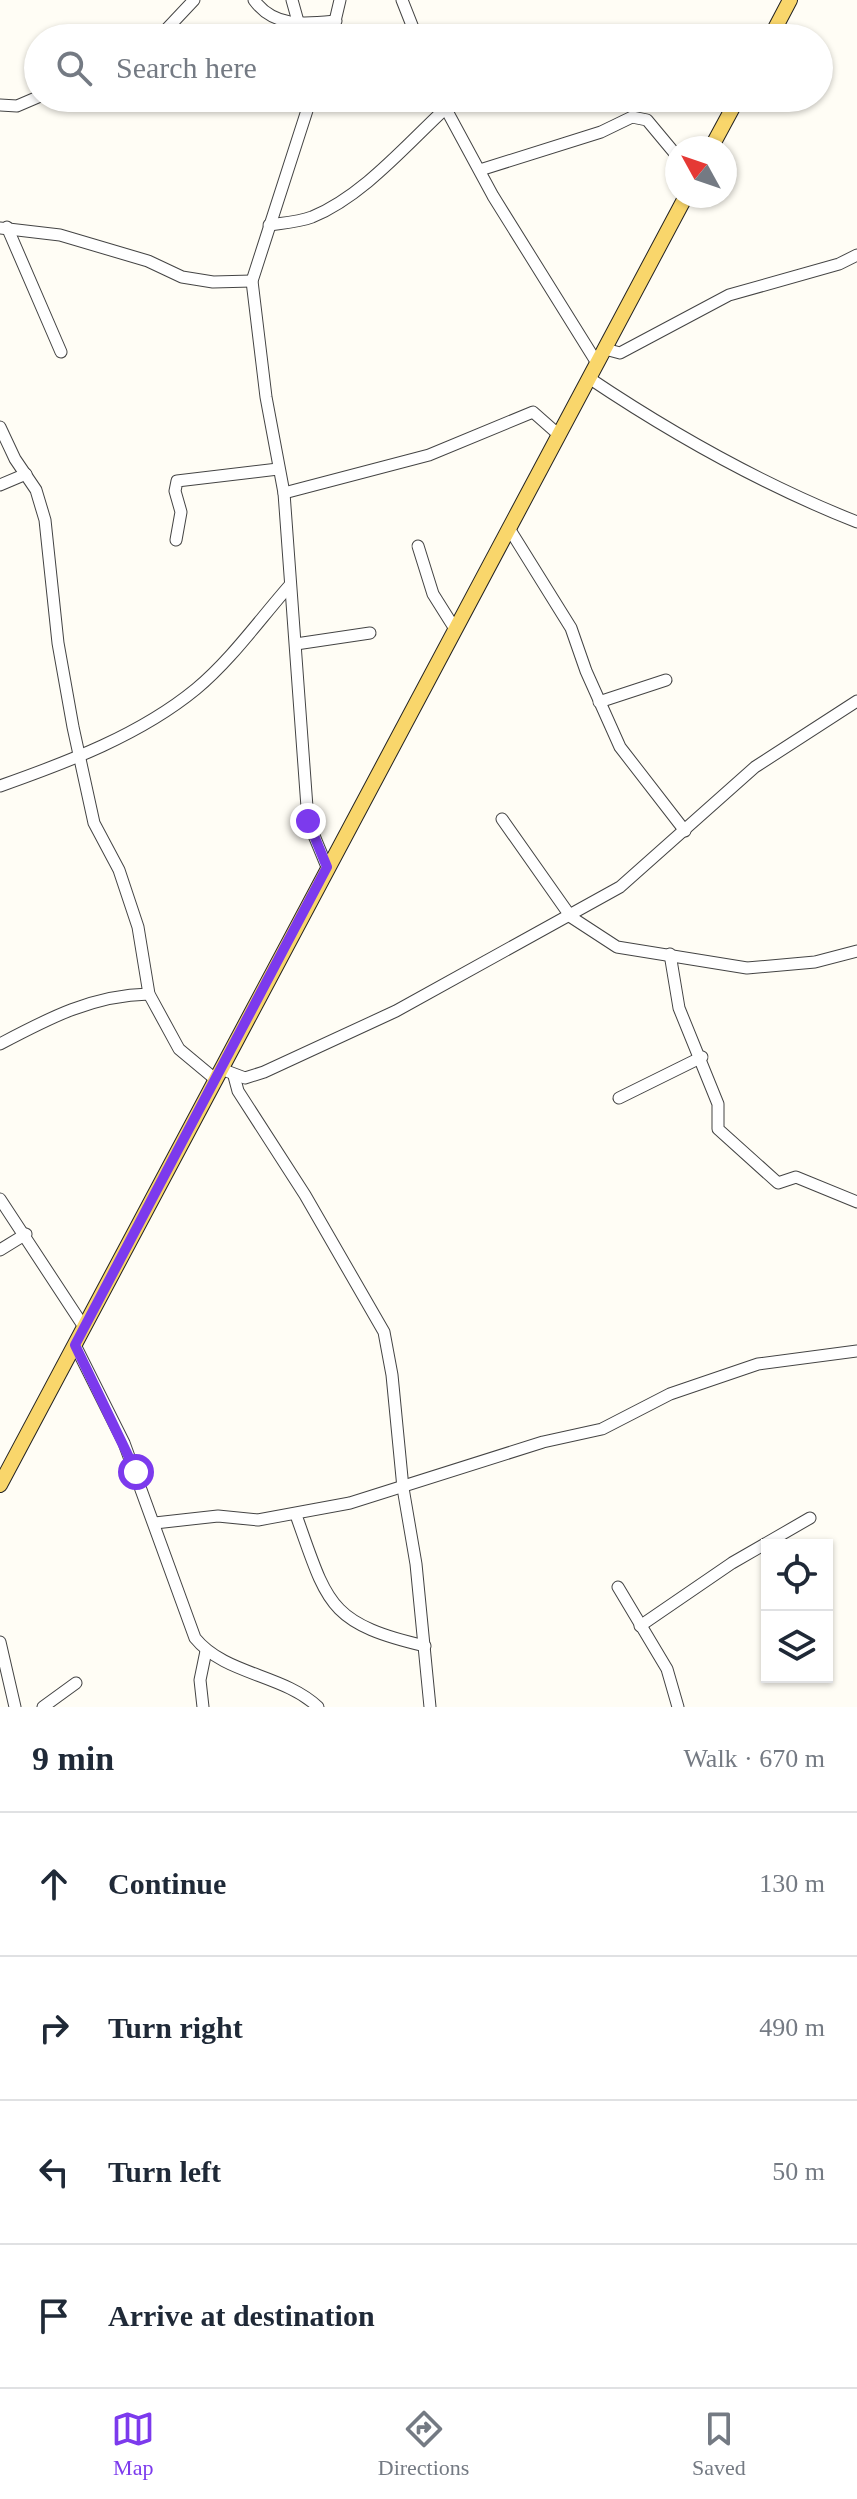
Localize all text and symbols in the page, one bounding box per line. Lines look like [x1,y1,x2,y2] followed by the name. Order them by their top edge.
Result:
[24,24,833,112] search box
[52,46,96,90] icon: search
[116,51,257,84] text: Search here
[665,136,737,208] north arrow
[290,803,326,839] route end
[118,1454,154,1490] route start
[761,1539,833,1683] map controls
[761,1539,833,1611] button: locate
[761,1611,833,1683] button: layers
[32,1740,114,1777] text: 9 min
[683,1744,825,1773] text: Walk · 670 m
[32,1862,76,1906] icon: ahead
[108,1867,226,1900] text: Continue
[759,1869,825,1898] text: 130 m
[32,2006,76,2050] icon: right
[108,2011,243,2044] text: Turn right
[759,2013,825,2042] text: 490 m
[32,2150,76,2194] icon: left
[108,2155,221,2188] text: Turn left
[772,2157,825,2186] text: 50 m
[32,2294,76,2338] icon: arrive
[108,2299,375,2332] text: Arrive at destination
[111,2407,155,2481] tab: Map
[378,2407,469,2481] tab: Directions
[692,2407,746,2481] tab: Saved

